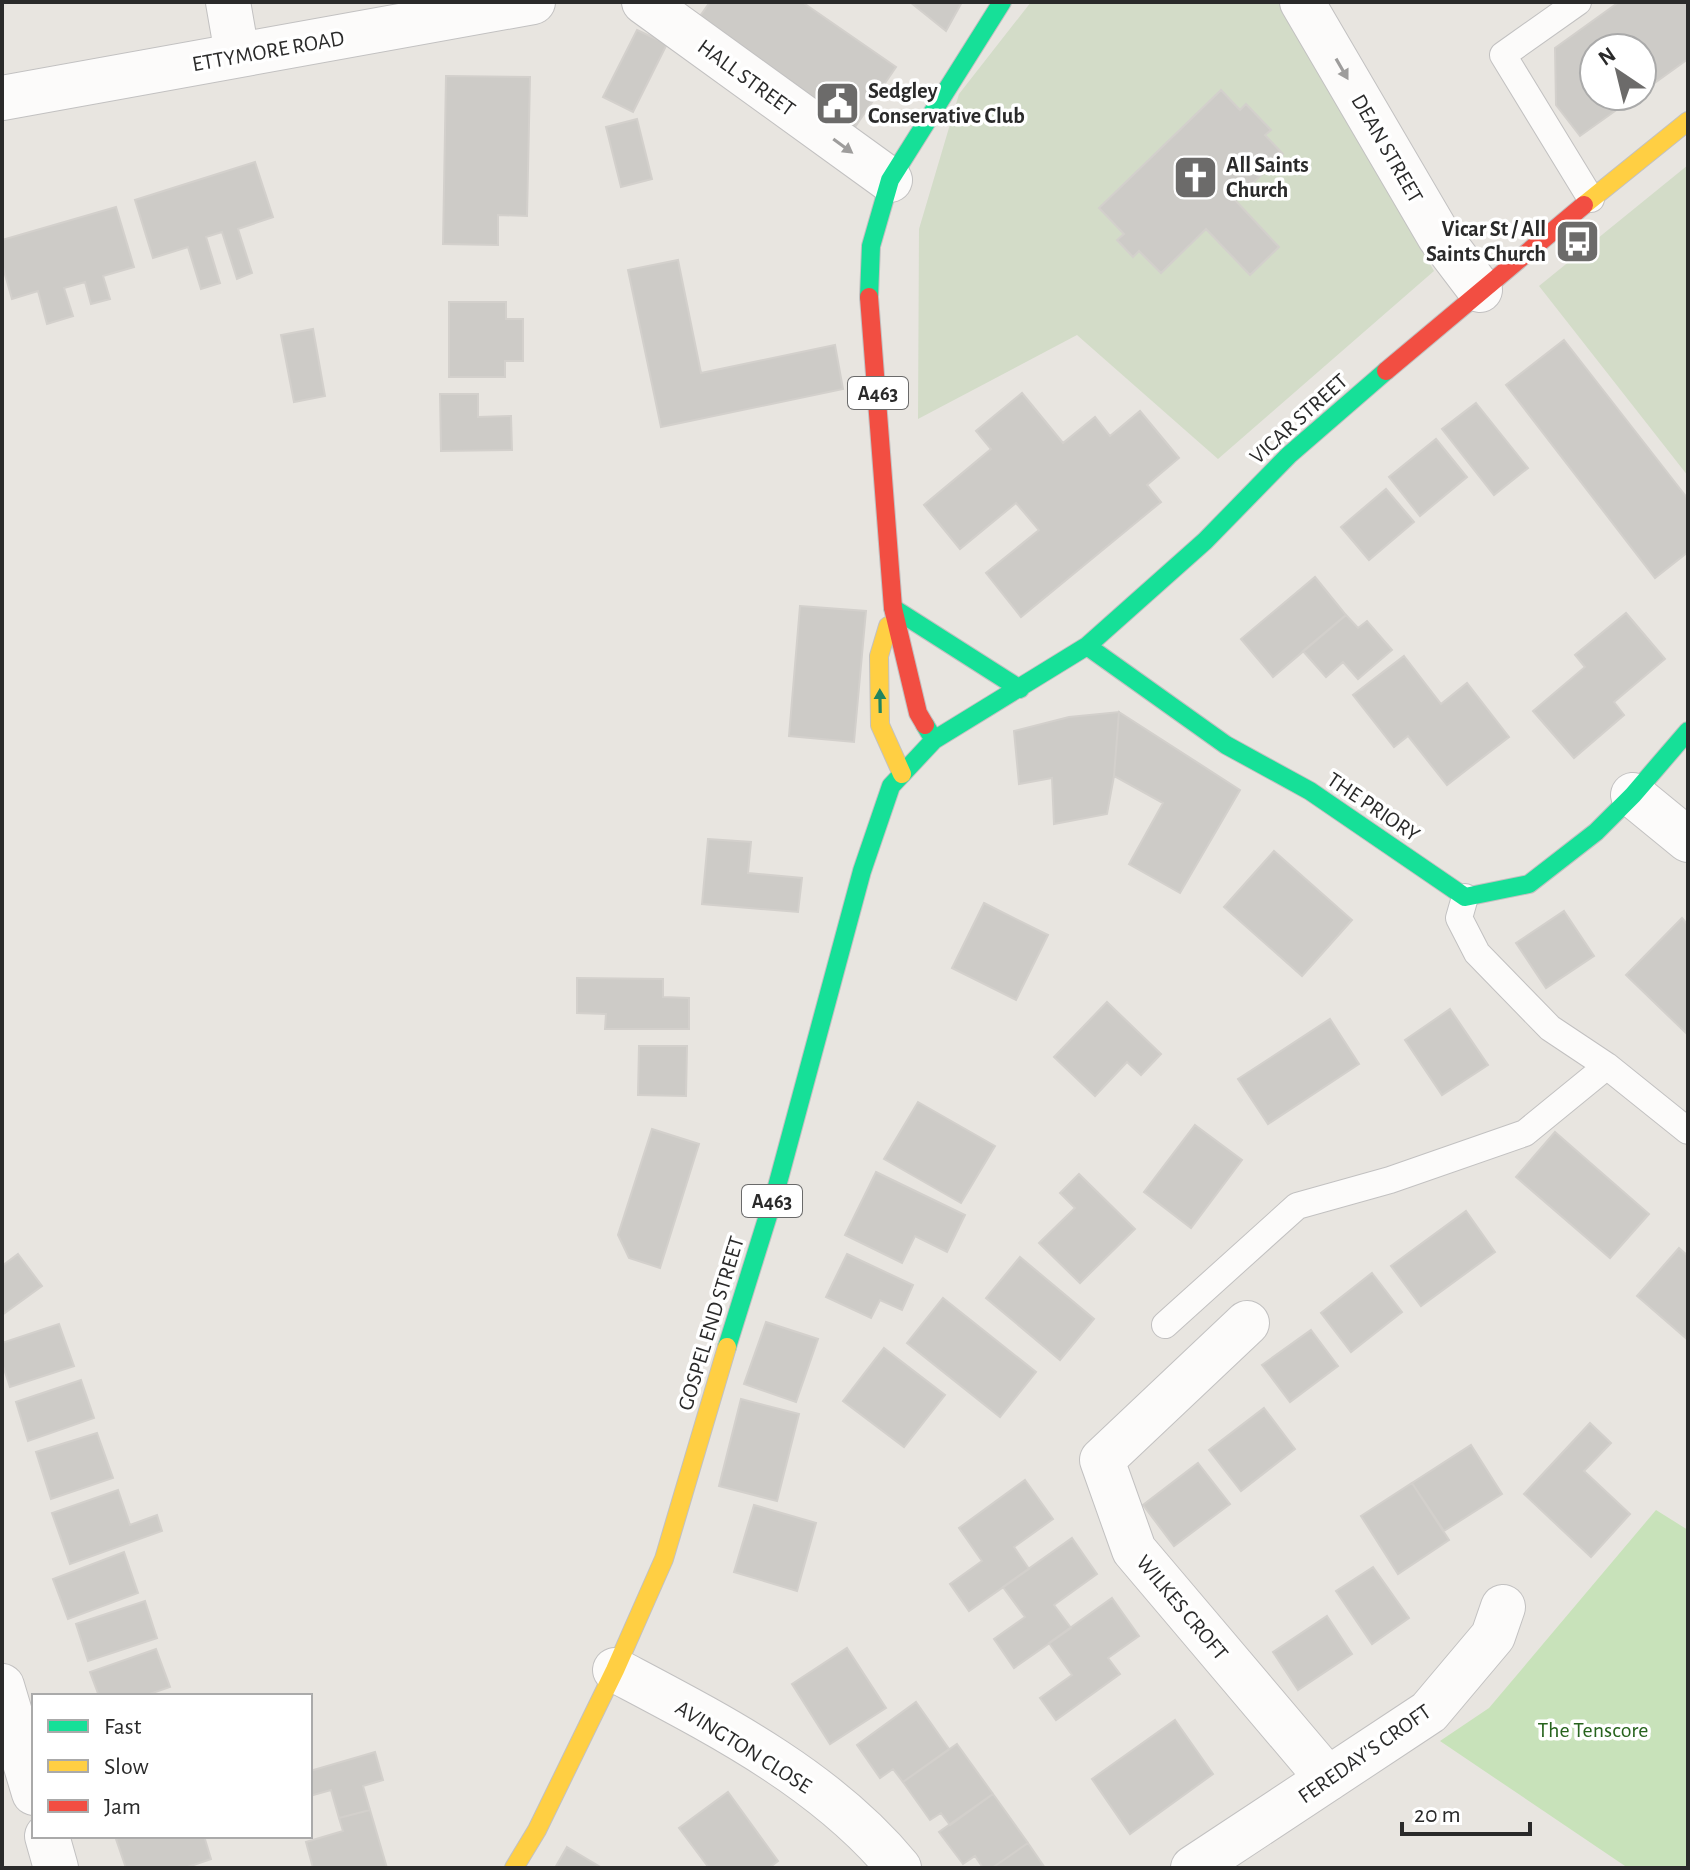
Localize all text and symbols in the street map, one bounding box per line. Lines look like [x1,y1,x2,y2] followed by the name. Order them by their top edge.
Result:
[190,27,346,75] street label: ETTYMORE ROAD
[1578,32,1658,112] north arrow
[694,35,799,121] street label: HALL STREET
[1595,43,1620,70] text: N
[1335,58,1349,80] one-way arrow
[813,79,861,127] public building icon: Sedgley Conservative Club
[868,80,1025,127] place label: Sedgley Conservative Club
[1347,91,1427,207] street label: DEAN STREET
[832,138,854,154] one-way arrow
[1171,153,1219,201] church icon: All Saints Church
[1226,154,1309,201] place label: All Saints Church
[1553,217,1601,265] bus stop icon: Vicar St / All Saints Church
[1426,218,1546,265] place label: Vicar St / All Saints Church
[1246,369,1352,468] street label: VICAR STREET
[848,377,908,409] road number: A463
[874,688,886,713] one-way arrow
[1323,768,1424,846] street label: THE PRIORY
[742,1185,802,1217] road number: A463
[674,1233,748,1413] street label: GOSPEL END STREET
[1132,1551,1232,1665] street label: WILKES CROFT
[32,1694,312,1838] legend
[672,1696,816,1798] street label: AVINGTON CLOSE
[1294,1700,1435,1808] street label: FEREDAY'S CROFT
[104,1715,142,1739] text: Fast
[1537,1719,1649,1741] park label: The Tenscore
[104,1755,149,1779] text: Slow
[1402,1786,1530,1836] scale bar
[104,1795,141,1819] text: Jam
[1414,1803,1461,1827] text: 20 m

